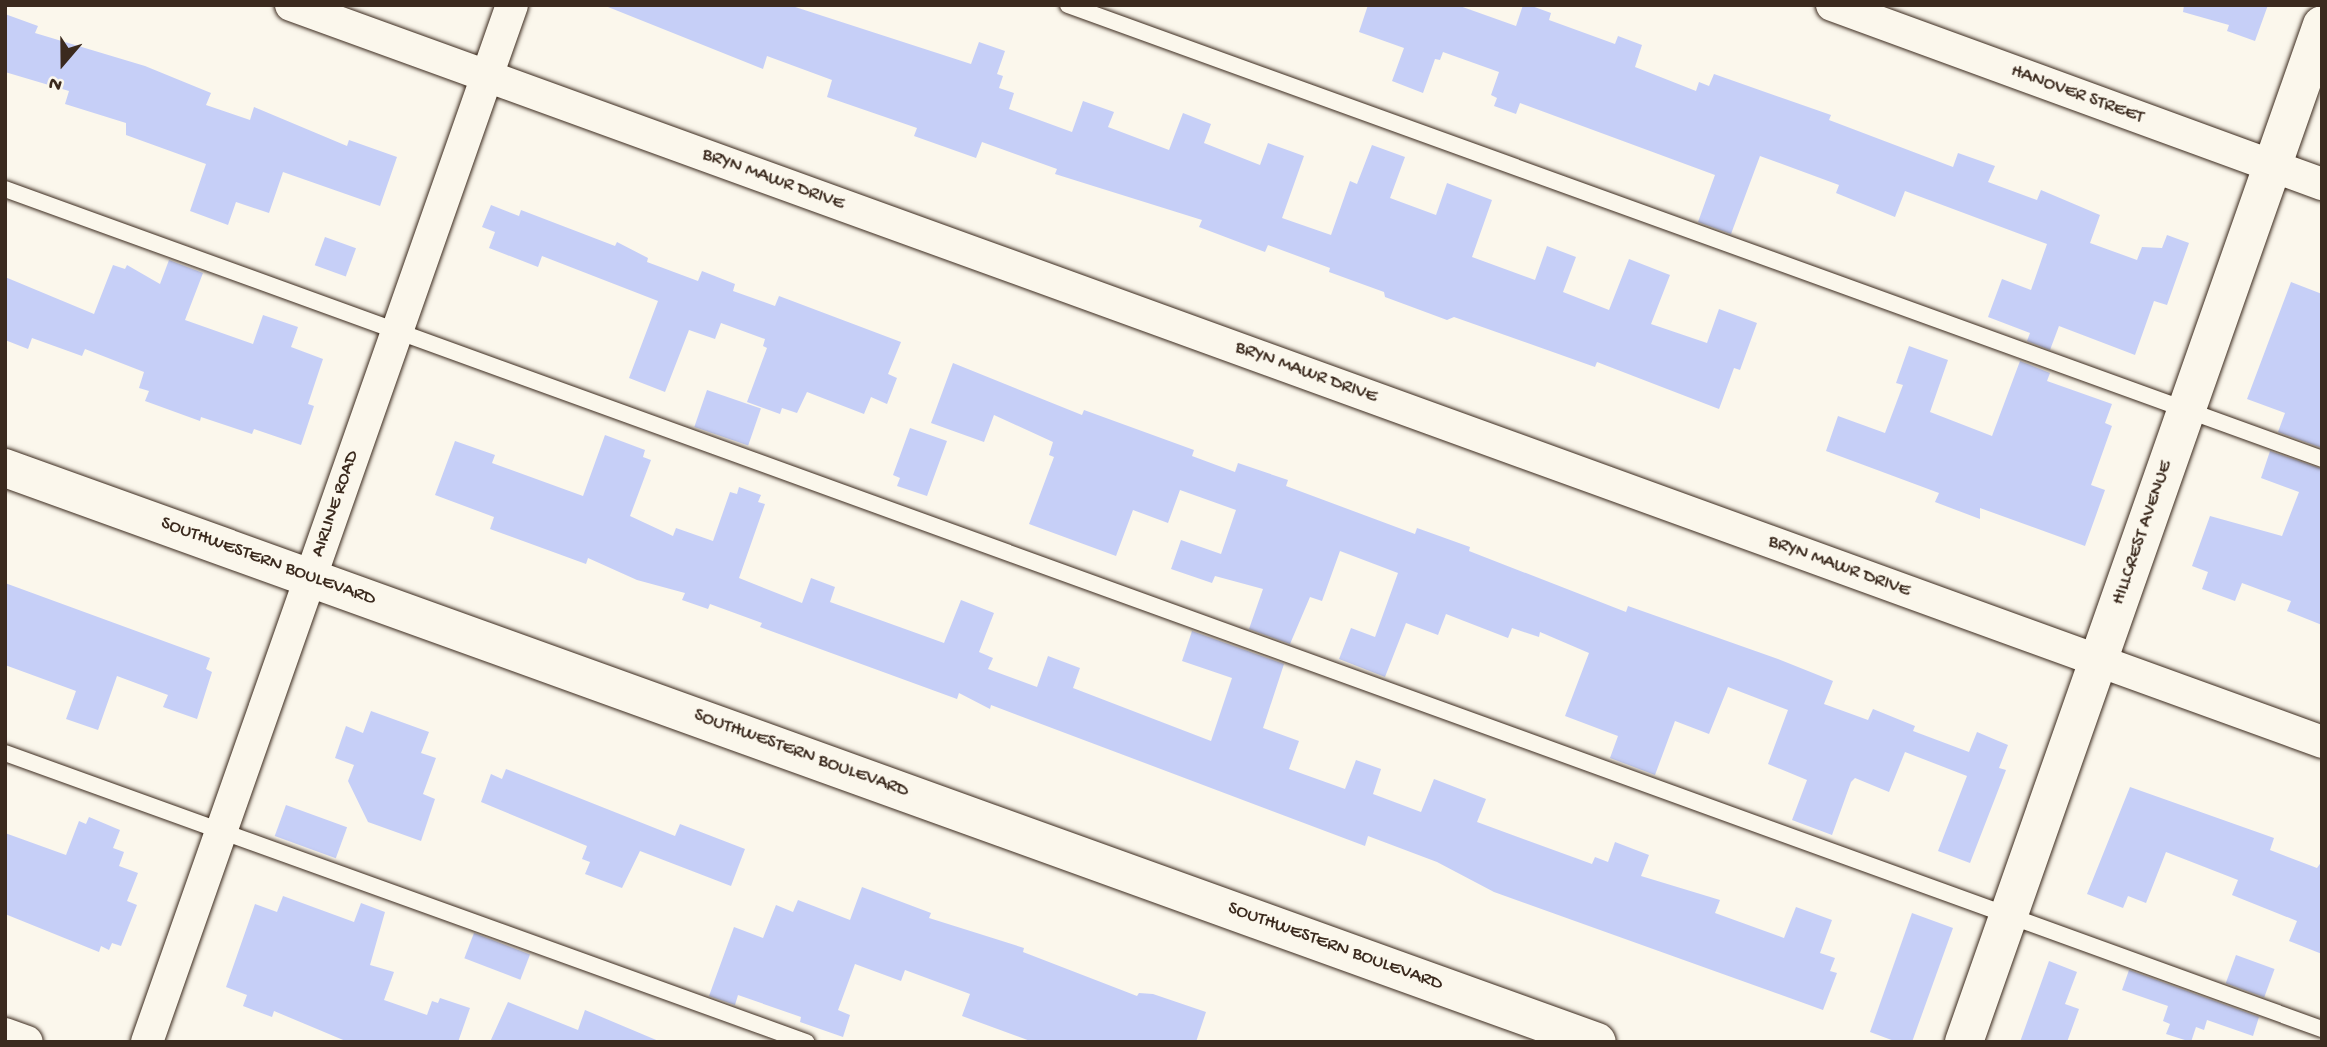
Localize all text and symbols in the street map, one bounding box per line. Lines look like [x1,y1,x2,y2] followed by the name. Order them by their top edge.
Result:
[28,28,98,98] north arrow
[2007,60,2147,130] street label: HANOVER STREET
[46,70,65,96] text: N
[699,144,847,216] street label: BRYN MAWR DRIVE
[1232,337,1380,409] street label: BRYN MAWR DRIVE
[307,448,365,560] street label: AIRLINE ROAD
[2108,458,2178,608] street label: HILLCREST AVENUE
[157,512,379,612] street label: SOUTHWESTERN BOULEVARD
[1765,531,1913,603] street label: BRYN MAWR DRIVE
[690,704,912,804] street label: SOUTHWESTERN BOULEVARD
[1224,897,1446,997] street label: SOUTHWESTERN BOULEVARD

